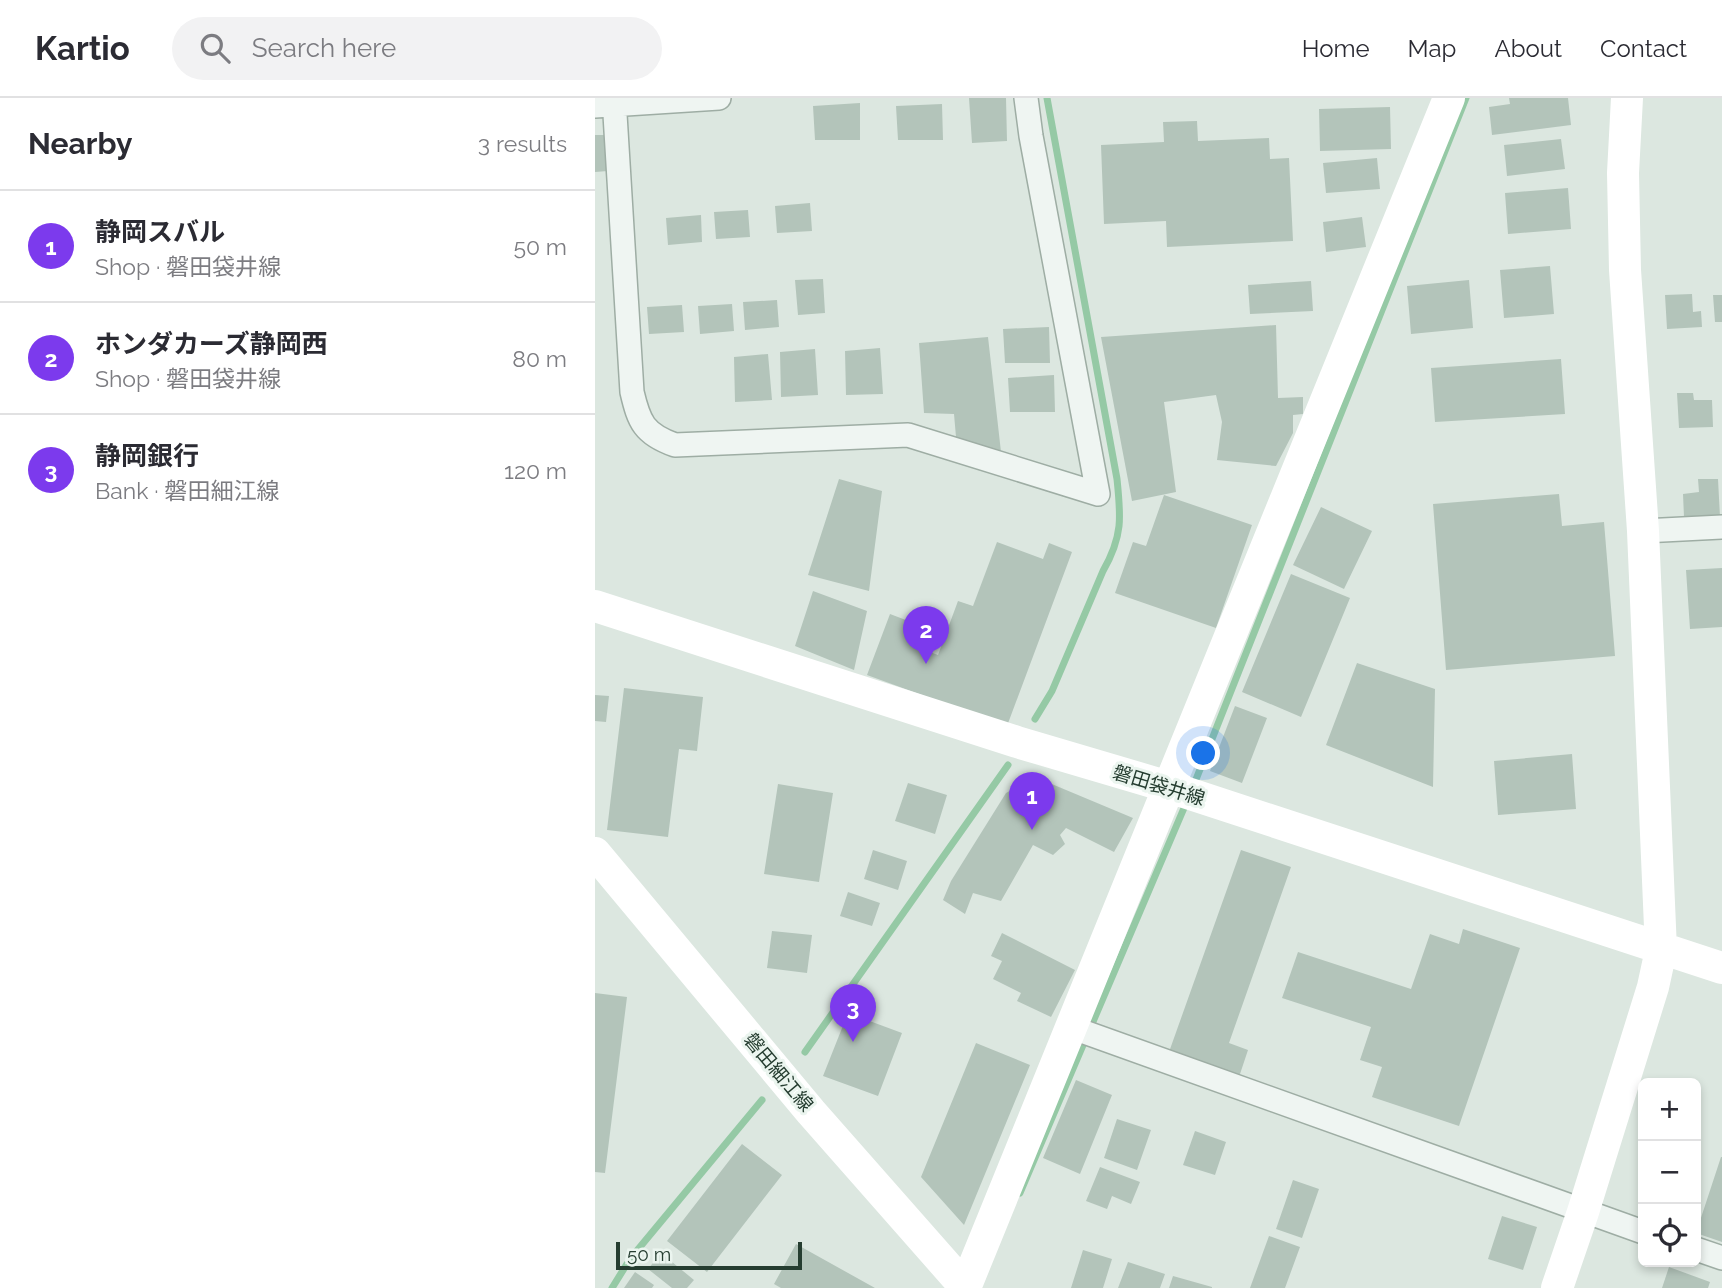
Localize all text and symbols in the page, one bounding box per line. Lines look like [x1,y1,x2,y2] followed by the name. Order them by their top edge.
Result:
[172,17,662,80] search box
[35,29,130,68] text: Kartio
[196,29,234,67] icon: search
[252,33,396,63] text: Search here
[1302,34,1370,63] text: Home
[1408,34,1456,63] text: Map
[1494,34,1562,63] text: About
[1600,34,1687,63] text: Contact
[28,126,132,161] text: Nearby
[478,130,567,157] text: 3 results
[95,217,225,247] text: 静岡スバル
[45,233,57,260] text: 1
[513,233,567,260] text: 50 m
[95,253,281,280] text: Shop · 磐田袋井線
[95,329,328,359] text: ホンダカーズ静岡西
[45,345,57,372] text: 2
[512,345,567,372] text: 80 m
[95,365,281,392] text: Shop · 磐田袋井線
[95,441,199,471] text: 静岡銀行
[45,457,57,484] text: 3
[504,457,567,484] text: 120 m
[95,477,280,504] text: Bank · 磐田細江線
[903,606,949,664] pin: 2
[1186,736,1220,770] your location
[1110,761,1208,809] street label: 磐田袋井線
[1009,772,1055,830] pin: 1
[830,984,876,1042] pin: 3
[740,1029,818,1115] street label: 磐田細江線
[1638,1078,1701,1267] map controls
[1638,1078,1701,1141] button: +
[1638,1141,1701,1204] button: −
[1638,1204,1701,1267] button: locate
[616,1239,801,1271] scale bar
[627,1243,671,1265] text: 50 m

